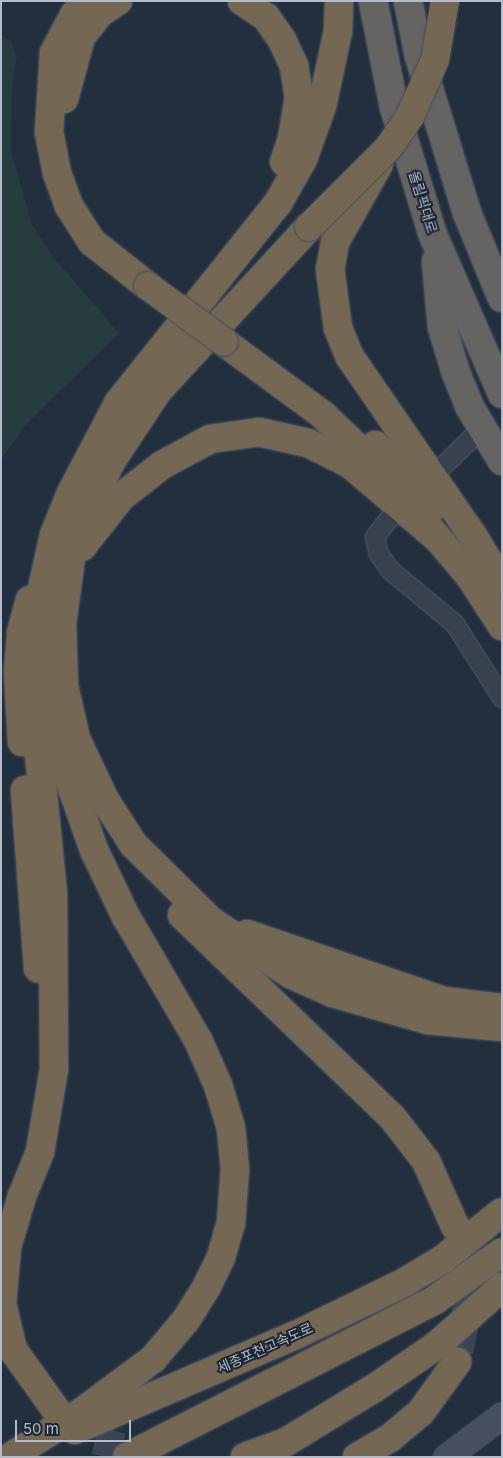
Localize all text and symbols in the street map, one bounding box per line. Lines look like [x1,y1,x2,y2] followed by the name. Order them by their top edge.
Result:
[406,169,440,235] street label: 올림픽대로
[215,1319,315,1377] street label: 세종포천고속도로
[18,1410,134,1442] scale bar
[23,1419,59,1438] text: 50 m

